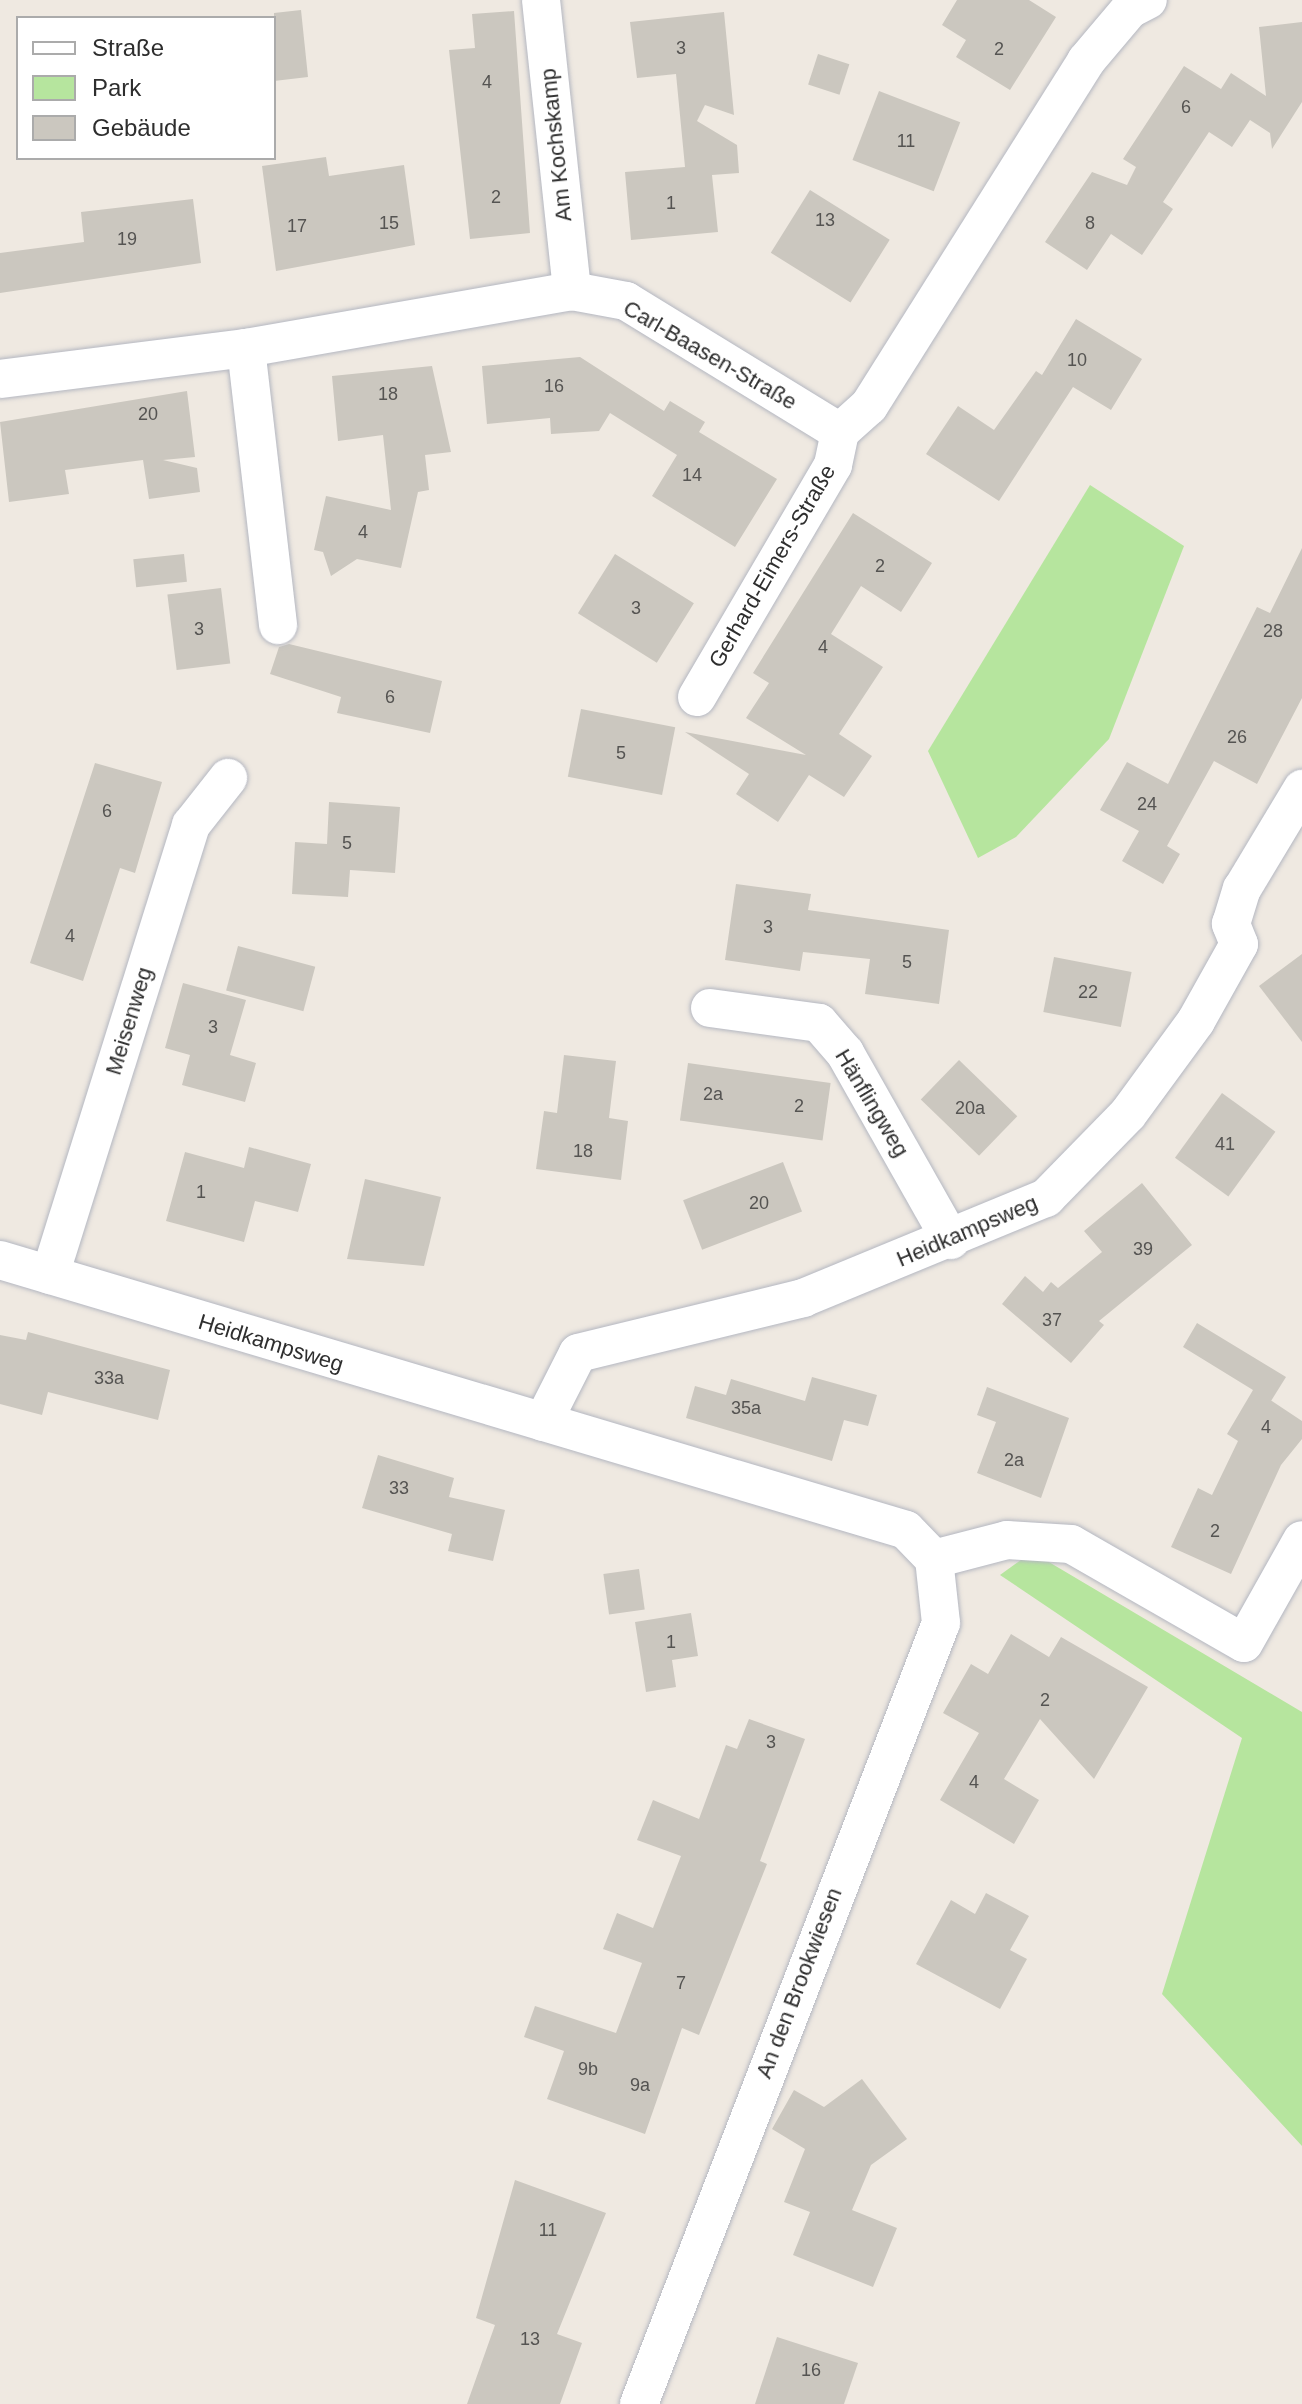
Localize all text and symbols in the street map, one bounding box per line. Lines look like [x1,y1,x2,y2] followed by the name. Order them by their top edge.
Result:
[16,16,276,160] legend
[92,34,164,61] text: Straße
[676,37,686,59] house number: 3
[994,38,1004,60] house number: 2
[535,67,577,223] street label: Am Kochskamp
[482,71,492,93] house number: 4
[92,74,141,101] text: Park
[1181,96,1191,118] house number: 6
[92,114,191,141] text: Gebäude
[897,130,915,152] house number: 11
[491,186,501,208] house number: 2
[666,192,676,214] house number: 1
[815,209,835,231] house number: 13
[379,212,399,234] house number: 15
[1085,212,1095,234] house number: 8
[287,215,307,237] house number: 17
[117,228,137,250] house number: 19
[619,295,801,415] street label: Carl-Baasen-Straße
[1067,349,1087,371] house number: 10
[544,375,564,397] house number: 16
[378,383,398,405] house number: 18
[138,403,158,425] house number: 20
[703,460,841,672] street label: Gerhard-Eimers-Straße
[682,464,702,486] house number: 14
[358,521,368,543] house number: 4
[875,555,885,577] house number: 2
[631,597,641,619] house number: 3
[194,618,204,640] house number: 3
[1263,620,1283,642] house number: 28
[818,636,828,658] house number: 4
[385,686,395,708] house number: 6
[1227,726,1247,748] house number: 26
[616,742,626,764] house number: 5
[1137,793,1157,815] house number: 24
[102,800,112,822] house number: 6
[342,832,352,854] house number: 5
[763,916,773,938] house number: 3
[65,925,75,947] house number: 4
[902,951,912,973] house number: 5
[100,964,158,1078] street label: Meisenweg
[1078,981,1098,1003] house number: 22
[208,1016,218,1038] house number: 3
[830,1044,914,1162] street label: Hänflingweg
[703,1083,723,1105] house number: 2a
[794,1095,804,1117] house number: 2
[955,1097,985,1119] house number: 20a
[1215,1133,1235,1155] house number: 41
[573,1140,593,1162] house number: 18
[196,1181,206,1203] house number: 1
[893,1189,1041,1273] street label: Heidkampsweg
[749,1192,769,1214] house number: 20
[1133,1238,1153,1260] house number: 39
[195,1308,347,1378] street label: Heidkampsweg
[1042,1309,1062,1331] house number: 37
[94,1367,124,1389] house number: 33a
[731,1397,761,1419] house number: 35a
[1261,1416,1271,1438] house number: 4
[1004,1449,1024,1471] house number: 2a
[389,1477,409,1499] house number: 33
[1210,1520,1220,1542] house number: 2
[666,1631,676,1653] house number: 1
[1040,1689,1050,1711] house number: 2
[766,1731,776,1753] house number: 3
[969,1771,979,1793] house number: 4
[751,1884,847,2082] street label: An den Brookwiesen
[676,1972,686,1994] house number: 7
[578,2058,598,2080] house number: 9b
[630,2074,650,2096] house number: 9a
[539,2219,557,2241] house number: 11
[520,2328,540,2350] house number: 13
[801,2359,821,2381] house number: 16

